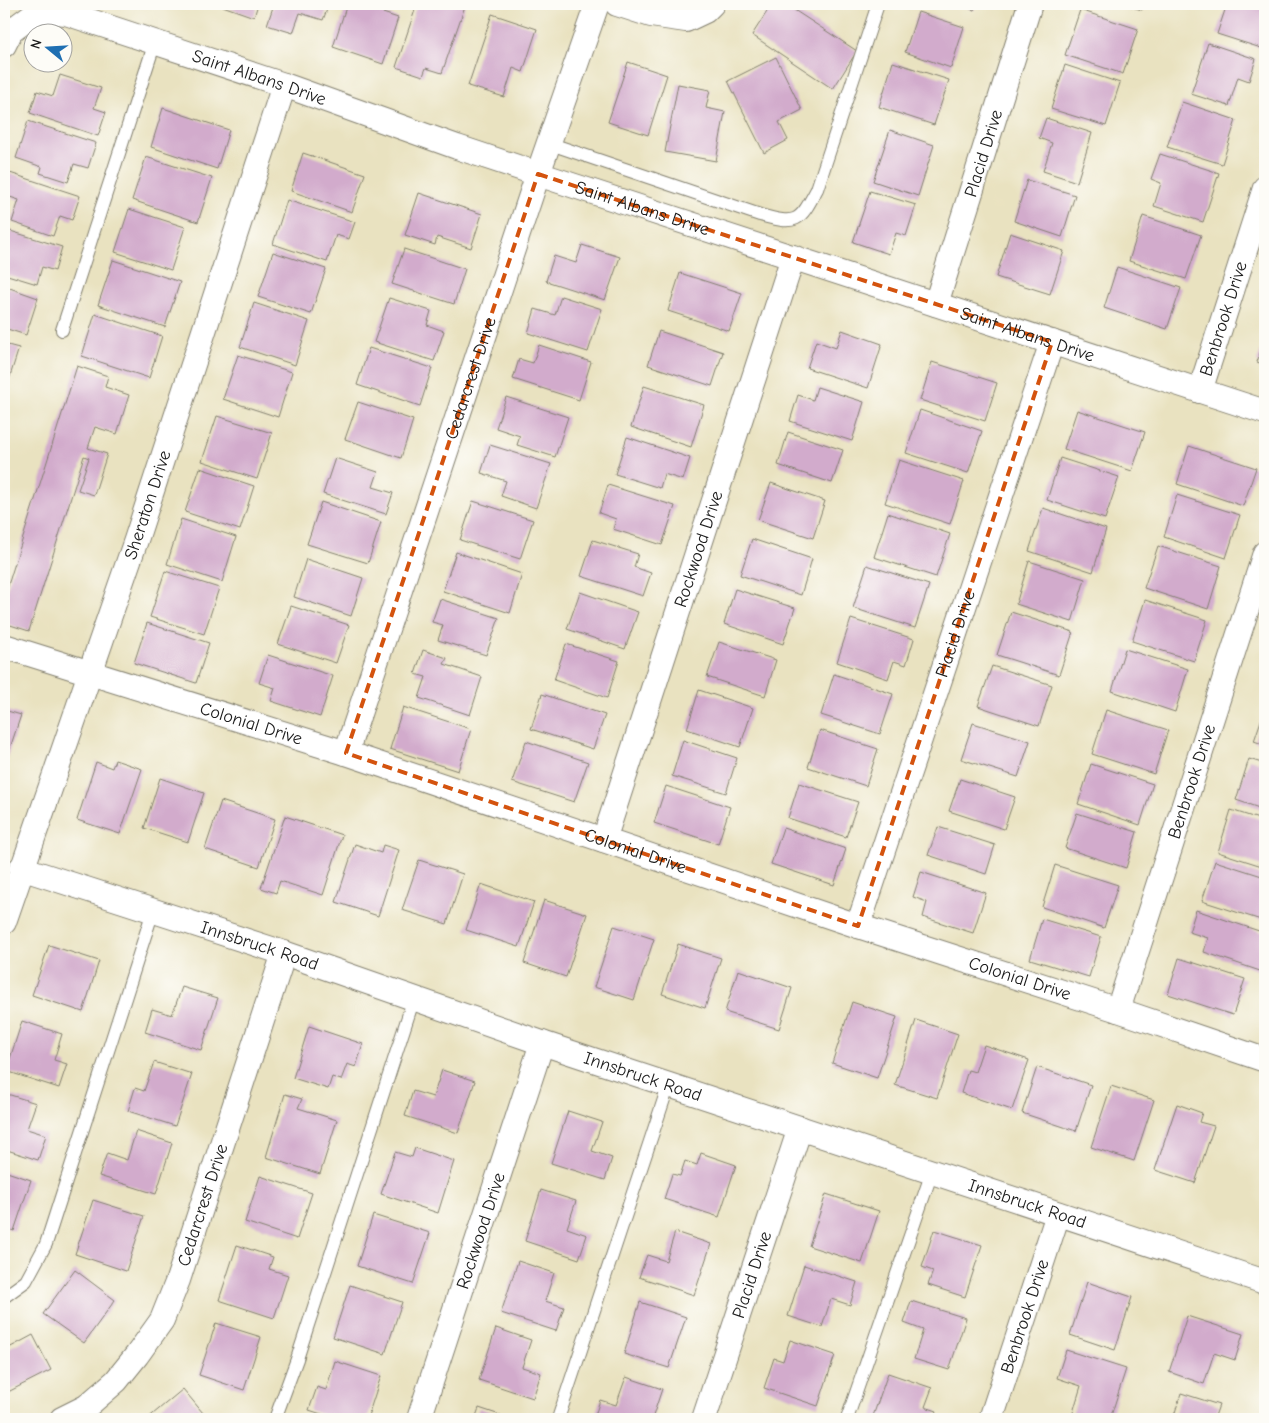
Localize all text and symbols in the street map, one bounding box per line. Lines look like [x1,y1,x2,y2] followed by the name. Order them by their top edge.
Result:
[22,22,72,72] north arrow
[27,37,46,51] text: N
[189,45,329,110] street label: Saint Albans Drive
[960,107,1007,200] street label: Placid Drive
[572,177,712,240] street label: Saint Albans Drive
[1195,259,1252,379] street label: Benbrook Drive
[957,303,1097,366] street label: Saint Albans Drive
[441,314,501,442] street label: Cedarcrest Drive
[120,448,175,562] street label: Sheraton Drive
[670,488,728,610] street label: Rockwood Drive
[931,588,980,680] street label: Placid Drive
[197,698,305,750] street label: Colonial Drive
[1164,722,1220,842] street label: Benbrook Drive
[582,824,689,878] street label: Colonial Drive
[198,917,321,975] street label: Innsbruck Road
[966,952,1074,1005] street label: Colonial Drive
[581,1048,704,1106] street label: Innsbruck Road
[173,1141,232,1269] street label: Cedarcrest Drive
[452,1170,510,1292] street label: Rockwood Drive
[966,1175,1089,1233] street label: Innsbruck Road
[728,1229,776,1321] street label: Placid Drive
[997,1257,1054,1376] street label: Benbrook Drive

